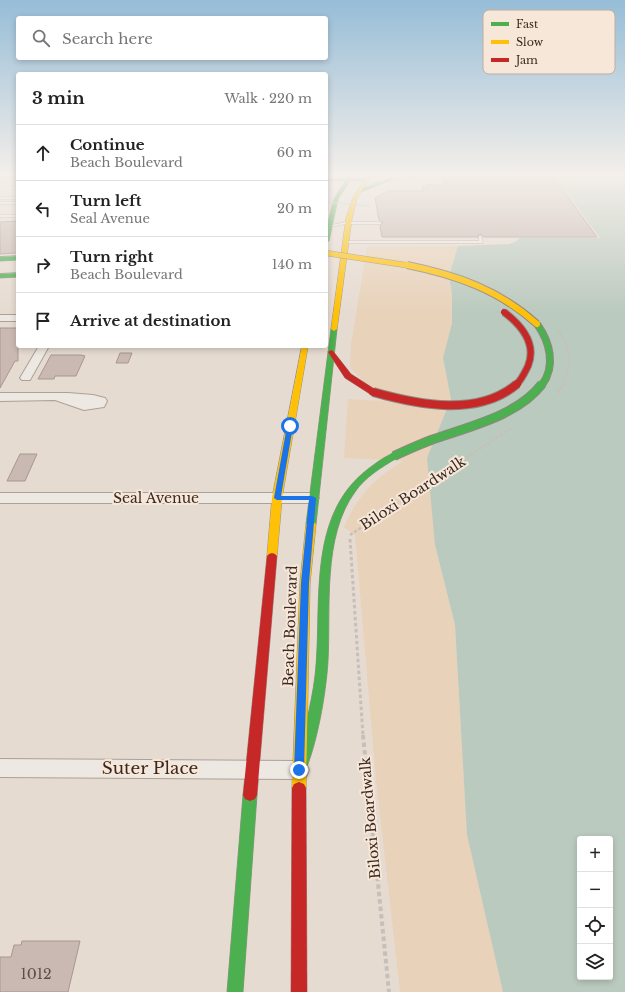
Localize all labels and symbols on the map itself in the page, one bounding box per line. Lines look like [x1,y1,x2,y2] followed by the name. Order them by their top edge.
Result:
[483,10,615,74] legend
[516,17,539,31] text: Fast
[516,35,544,49] text: Slow
[514,53,538,67] text: Jam
[281,417,299,435] route start
[357,452,470,534] street label: Biloxi Boardwalk
[113,489,199,507] street label: Seal Avenue
[279,564,301,687] street label: Beach Boulevard
[356,756,384,880] street label: Biloxi Boardwalk
[102,758,198,779] street label: Suter Place
[290,761,308,779] route end
[20,965,52,983] house number: 1012

